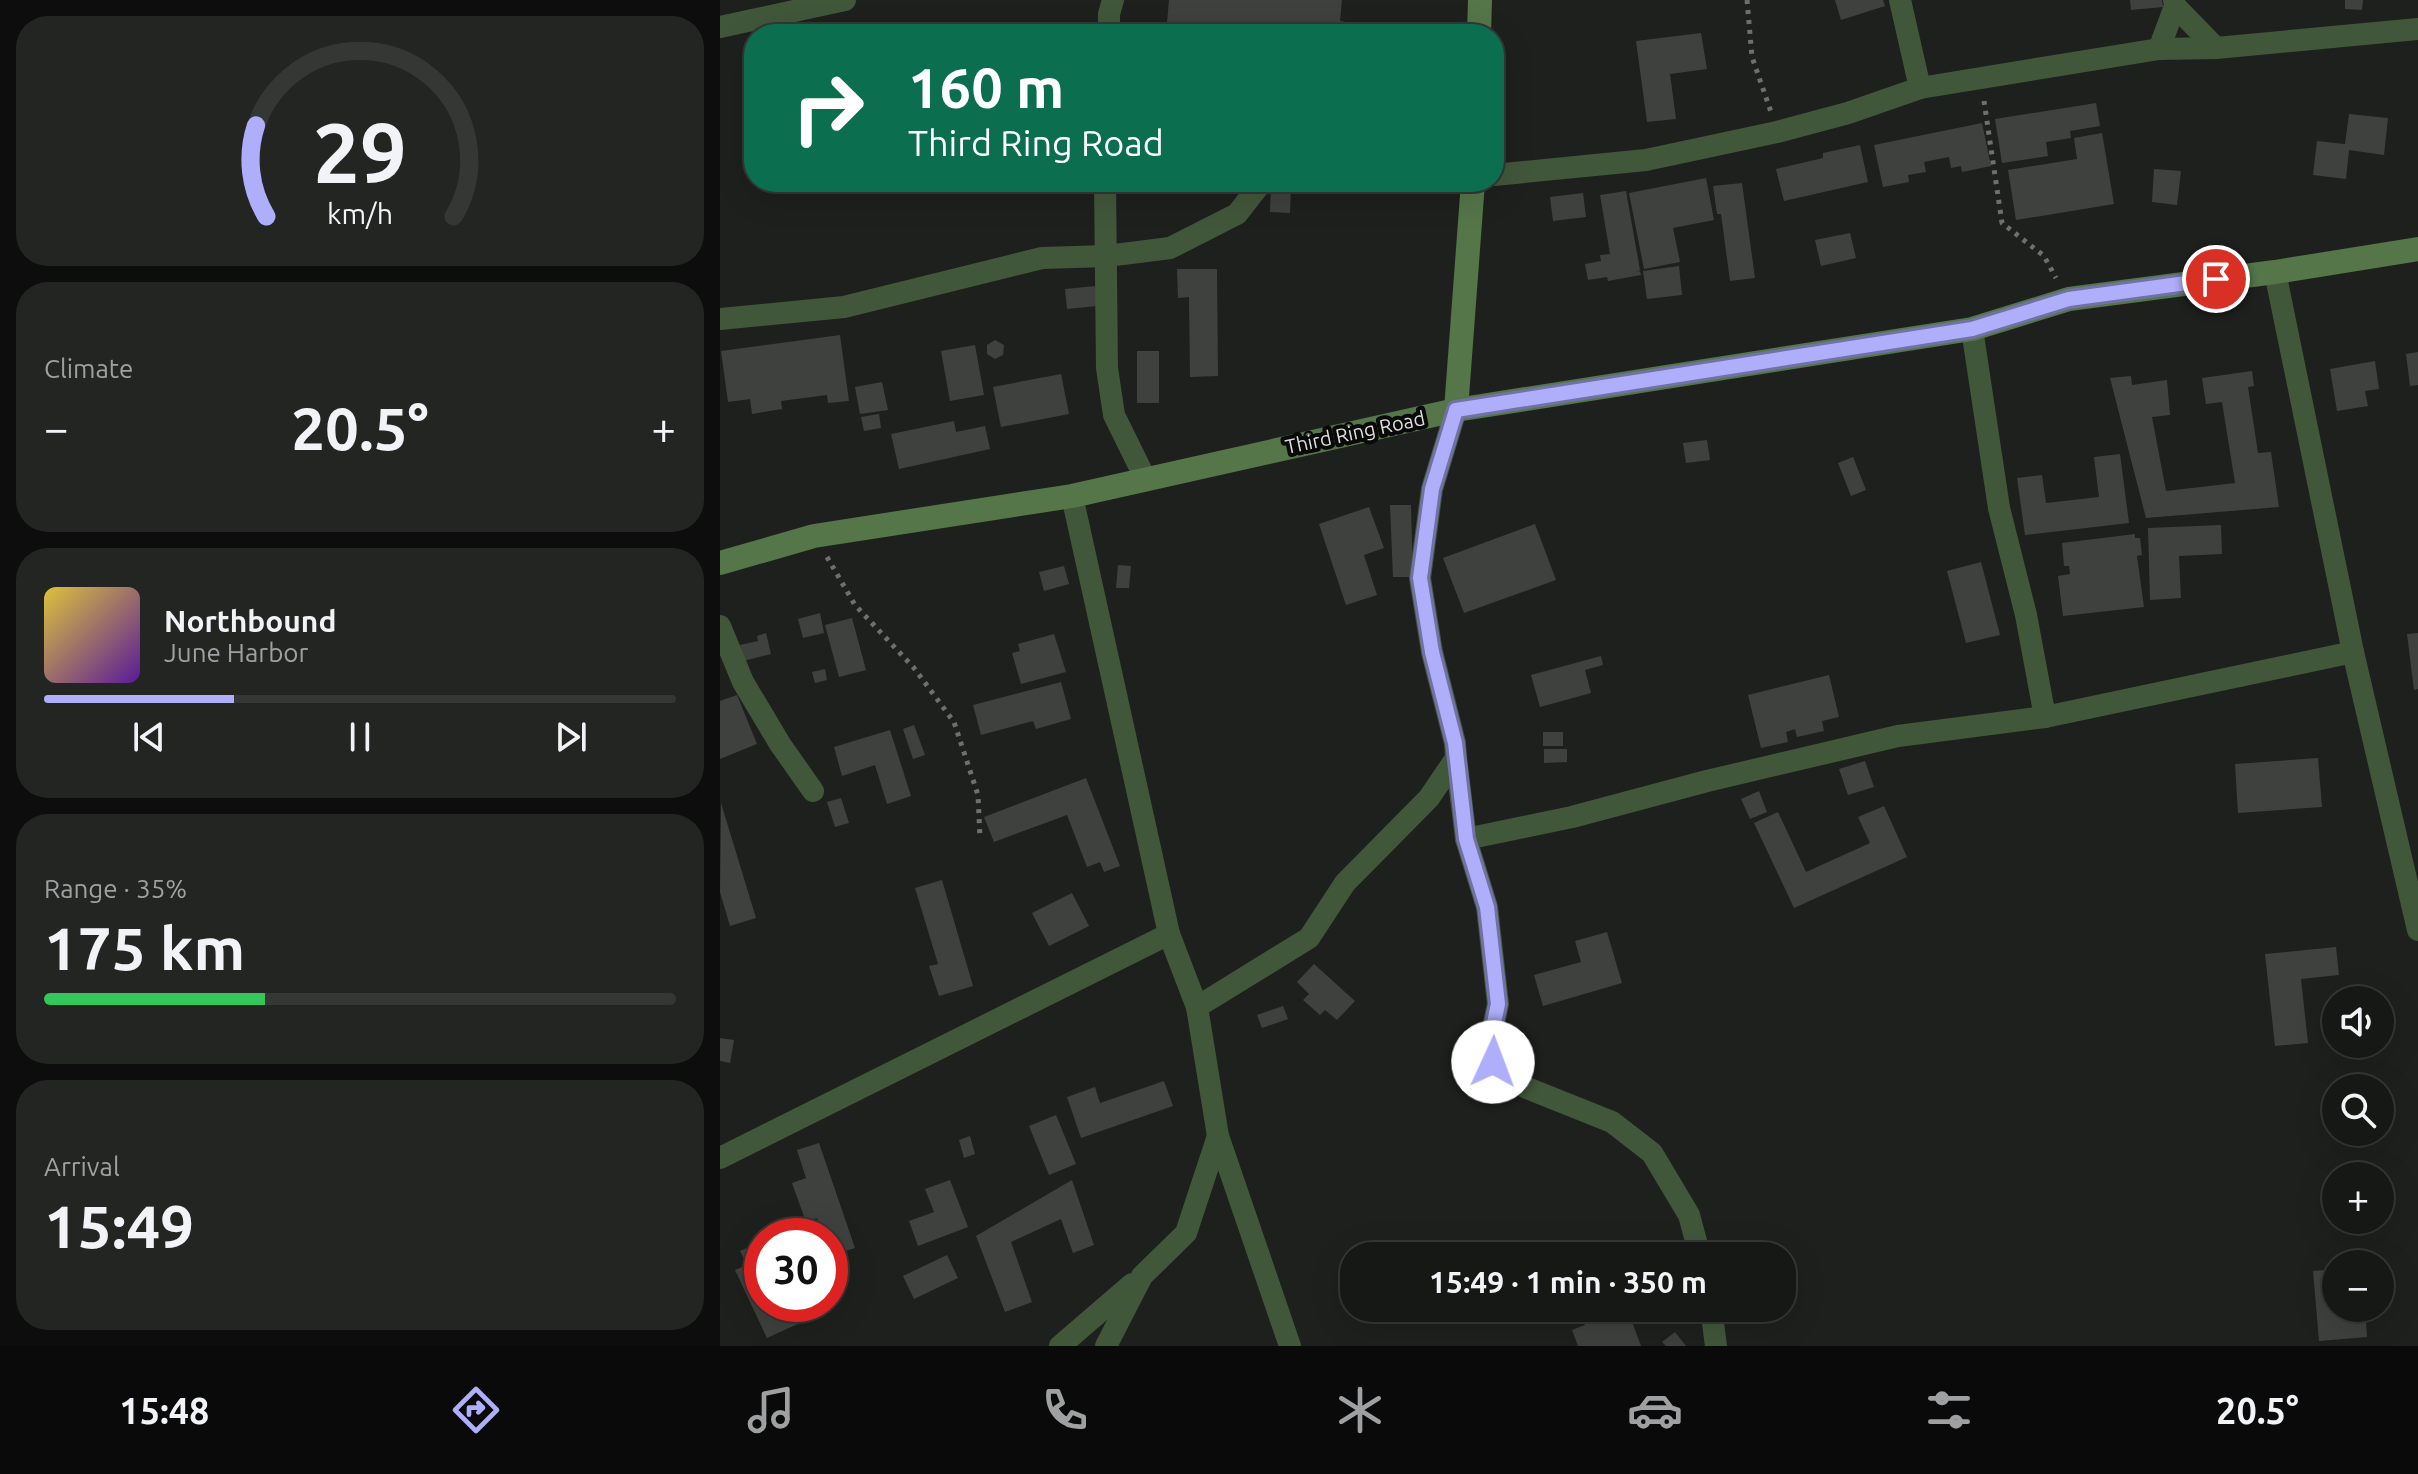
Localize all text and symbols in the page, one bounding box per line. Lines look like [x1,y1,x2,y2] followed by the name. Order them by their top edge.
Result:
[776,56,880,160] icon: right
[908,56,1064,119] text: 160 m
[313,105,407,199] text: 29
[908,122,1164,163] text: Third Ring Road
[327,197,393,229] text: km/h
[2182,245,2250,313] pin
[2194,257,2238,301] icon: arrive
[44,354,133,383] text: Climate
[291,394,429,461] text: 20.5°
[44,403,69,452] text: −
[651,403,676,452] text: +
[1283,406,1427,458] street label: Third Ring Road
[164,604,336,638] text: Northbound
[164,638,308,667] text: June Harbor
[127,715,171,759] icon: previous
[338,715,382,759] icon: pause
[549,715,593,759] icon: next
[44,874,187,903] text: Range · 35%
[44,914,245,981] text: 175 km
[2322,986,2394,1322] map controls
[2322,986,2394,1058] button: sound
[1451,1020,1535,1104] position arrow
[2322,1074,2394,1146] button: search
[44,1152,120,1181] text: Arrival
[2322,1162,2394,1234] button: +
[44,1192,194,1259] text: 15:49
[744,1218,848,1322] speed limit sign: 30
[2322,1250,2394,1322] button: −
[1429,1265,1707,1299] text: 15:49 · 1 min · 350 m
[448,1382,504,1438] icon: directions
[743,1382,799,1438] icon: music
[1037,1382,1093,1438] icon: phone
[1332,1382,1388,1438] icon: climate
[1627,1382,1683,1438] icon: car
[1921,1382,1977,1438] icon: filters
[119,1390,209,1431] text: 15:48
[2216,1390,2299,1431] text: 20.5°

